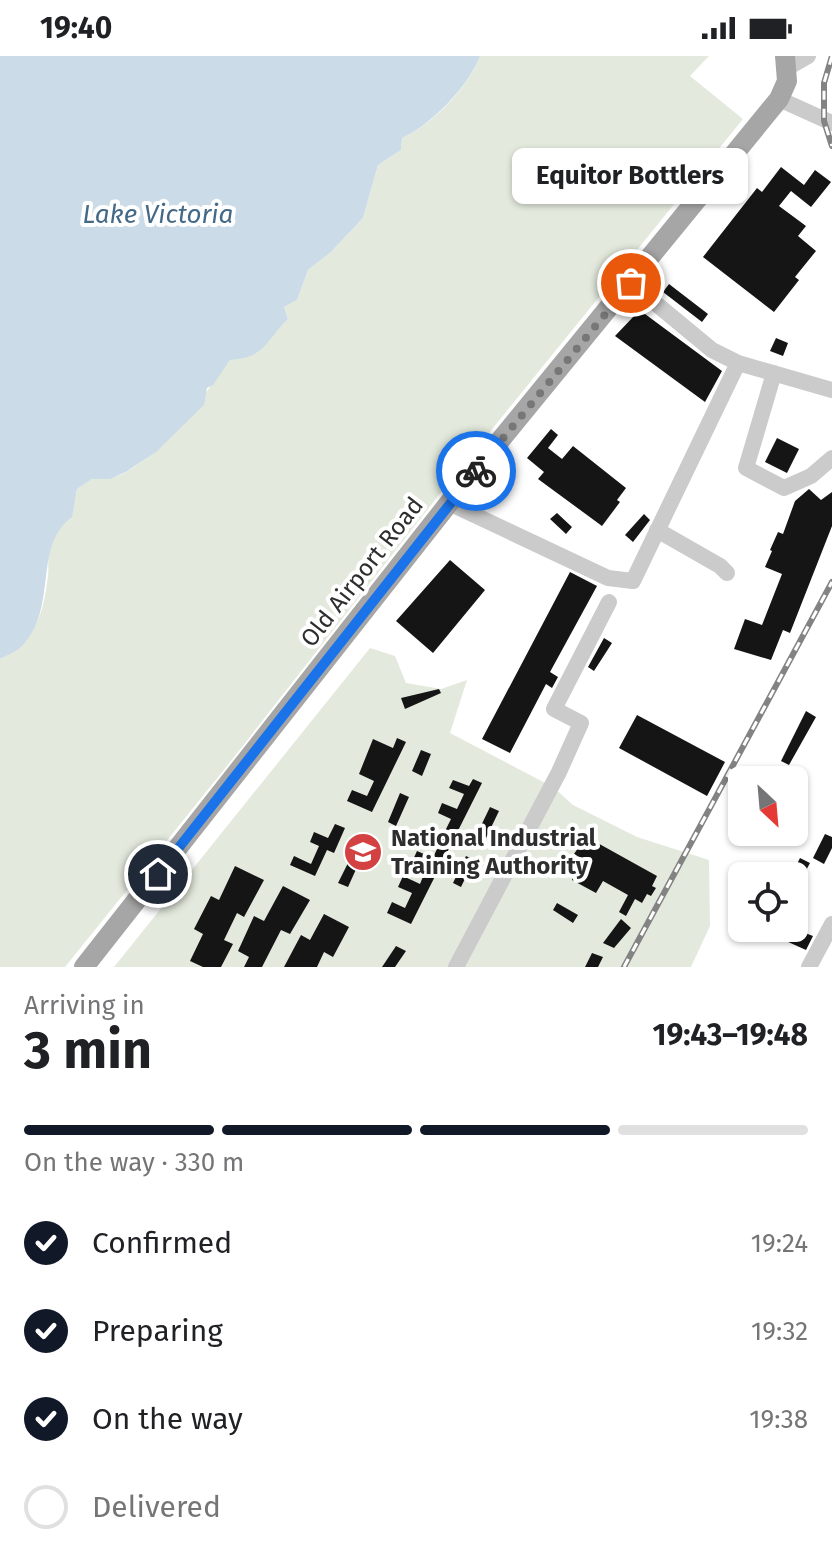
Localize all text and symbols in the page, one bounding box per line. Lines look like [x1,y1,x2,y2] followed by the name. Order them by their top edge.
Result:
[40,10,112,46] text: 19:40
[513,147,749,203] callout: Equitor Bottlers
[536,160,724,191] text: Equitor Bottlers
[83,199,233,230] water label: Lake Victoria
[597,249,665,317] pin
[609,261,653,305] icon: bag
[436,431,516,511] courier
[454,449,498,493] icon: bike
[295,492,429,652] street label: Old Airport Road
[728,766,808,846] north arrow
[728,766,808,942] map controls
[391,824,597,880] place label: National Industrial Training Authority
[342,831,384,873] school or university icon: National Industrial Training Authority
[124,840,192,908] pin
[136,852,180,896] icon: home
[728,862,808,942] button: locate
[24,990,145,1021] text: Arriving in
[653,1017,808,1053] text: 19:43–19:48
[24,1019,152,1082] text: 3 min
[24,1147,244,1178] text: On the way · 330 m
[24,1221,68,1265] icon: check
[92,1225,232,1261] text: Confirmed
[751,1228,808,1259] text: 19:24
[24,1309,68,1353] icon: check
[92,1313,223,1349] text: Preparing
[751,1316,808,1347] text: 19:32
[24,1397,68,1441] icon: check
[92,1401,243,1437] text: On the way
[749,1404,808,1435] text: 19:38
[92,1489,221,1525] text: Delivered

